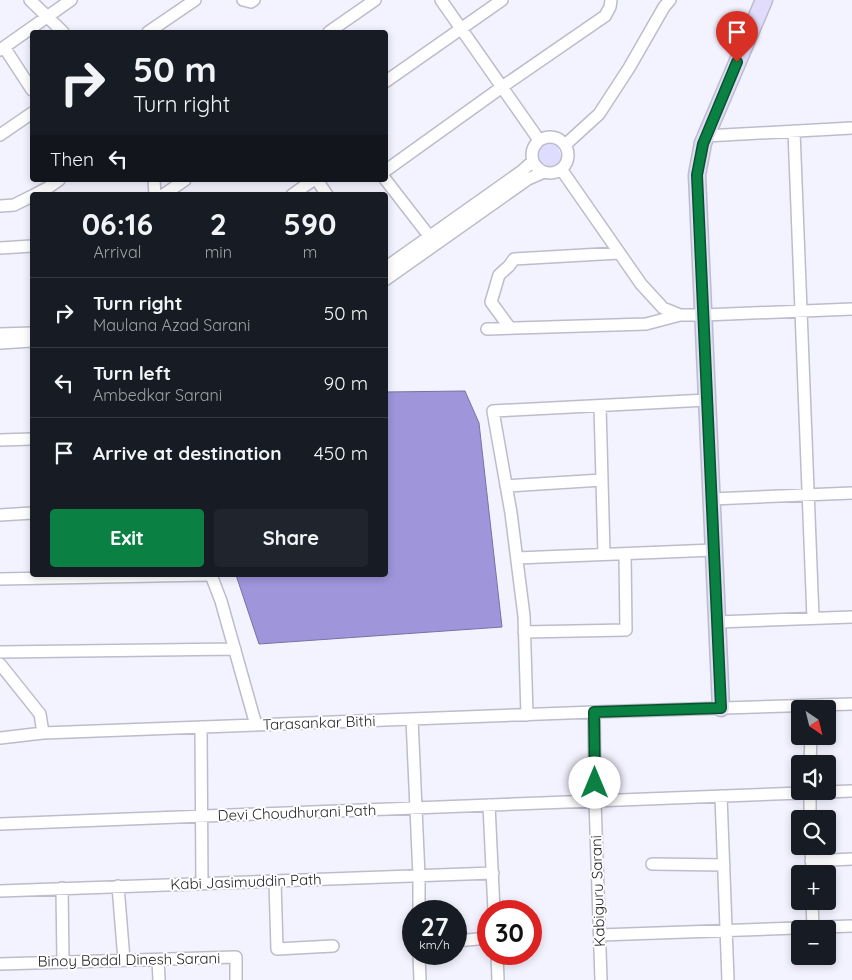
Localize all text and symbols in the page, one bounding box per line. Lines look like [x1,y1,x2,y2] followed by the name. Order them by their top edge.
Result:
[716,11,758,62] pin
[723,18,751,46] icon: arrive
[133,47,217,91] text: 50 m
[50,50,115,115] icon: right
[133,90,230,118] text: Turn right
[104,145,132,173] icon: left
[50,147,94,171] text: Then
[82,205,153,243] text: 06:16
[210,205,227,243] text: 2
[284,205,336,243] text: 590
[93,242,141,262] text: Arrival
[205,242,232,262] text: min
[303,242,317,262] text: m
[93,291,182,315] text: Turn right
[50,299,78,327] icon: right
[324,301,368,325] text: 50 m
[93,315,250,335] text: Maulana Azad Sarani
[93,361,171,385] text: Turn left
[50,369,78,397] icon: left
[324,371,368,395] text: 90 m
[93,385,222,405] text: Ambedkar Sarani
[50,439,78,467] icon: arrive
[93,441,282,465] text: Arrive at destination
[314,441,368,465] text: 450 m
[50,509,204,567] button: Exit
[214,509,368,567] button: Share
[791,700,836,745] north arrow
[791,700,836,965] map controls
[262,711,376,734] street label: Tarasankar Bithi
[791,755,836,800] button: sound
[568,756,620,808] position arrow
[217,800,377,825] street label: Devi Choudhurani Path
[791,810,836,855] button: search
[586,835,609,947] street label: Kabiguru Sarani
[791,865,836,910] button: +
[170,869,322,894] street label: Kabi Jasimuddin Path
[477,900,542,965] speed limit sign: 30
[421,911,448,942] text: 27
[791,920,836,965] button: −
[419,937,450,952] text: km/h
[37,948,221,971] street label: Binoy Badal Dinesh Sarani

